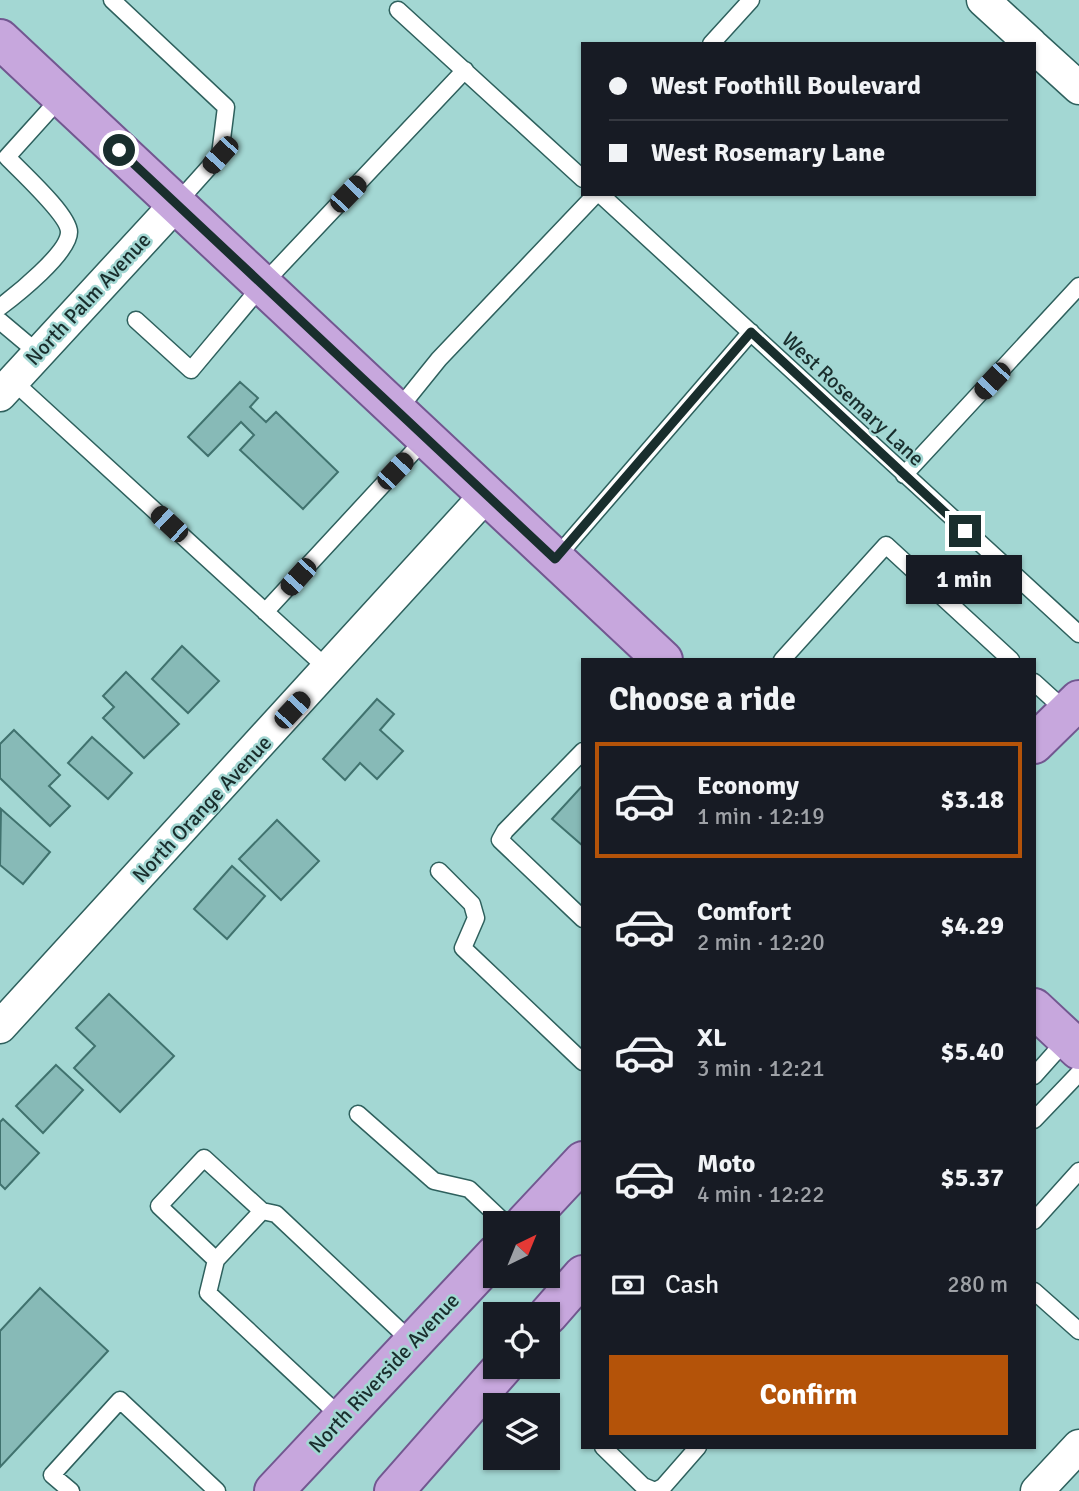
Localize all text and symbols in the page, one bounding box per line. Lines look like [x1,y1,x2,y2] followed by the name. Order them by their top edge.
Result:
[651,70,921,102] text: West Foothill Boulevard
[199,132,242,178] car
[103,134,135,166] route start
[651,137,885,169] text: West Rosemary Lane
[326,172,371,216] car
[20,227,156,371] street label: North Palm Avenue
[776,326,930,472] street label: West Rosemary Lane
[970,358,1015,404] car
[373,448,418,494] car
[147,502,192,546] car
[949,515,981,547] route end
[277,554,320,600] car
[907,556,1023,604] callout: 1 min
[936,565,992,594] text: 1 min
[609,680,796,719] text: Choose a ride
[270,687,315,733] car
[127,730,277,888] street label: North Orange Avenue
[613,769,676,832] icon: car
[697,770,799,802] text: Economy
[940,784,1004,816] text: $3.18
[697,802,825,831] text: 1 min · 12:19
[613,895,676,958] icon: car
[697,896,791,928] text: Comfort
[940,910,1004,942] text: $4.29
[697,928,825,957] text: 2 min · 12:20
[613,1021,676,1084] icon: car
[697,1022,727,1054] text: XL
[940,1036,1004,1068] text: $5.40
[697,1054,825,1083] text: 3 min · 12:21
[613,1147,676,1210] icon: car
[697,1148,755,1180] text: Moto
[940,1162,1004,1194] text: $5.37
[697,1180,825,1209] text: 4 min · 12:22
[483,1211,560,1288] north arrow
[483,1211,560,1470] map controls
[609,1266,647,1304] icon: cash
[665,1269,719,1301] text: Cash
[947,1270,1008,1299] text: 280 m
[303,1288,465,1458] street label: North Riverside Avenue
[483,1302,560,1379] button: locate
[609,1355,1008,1435] button: Confirm
[483,1393,560,1470] button: layers

